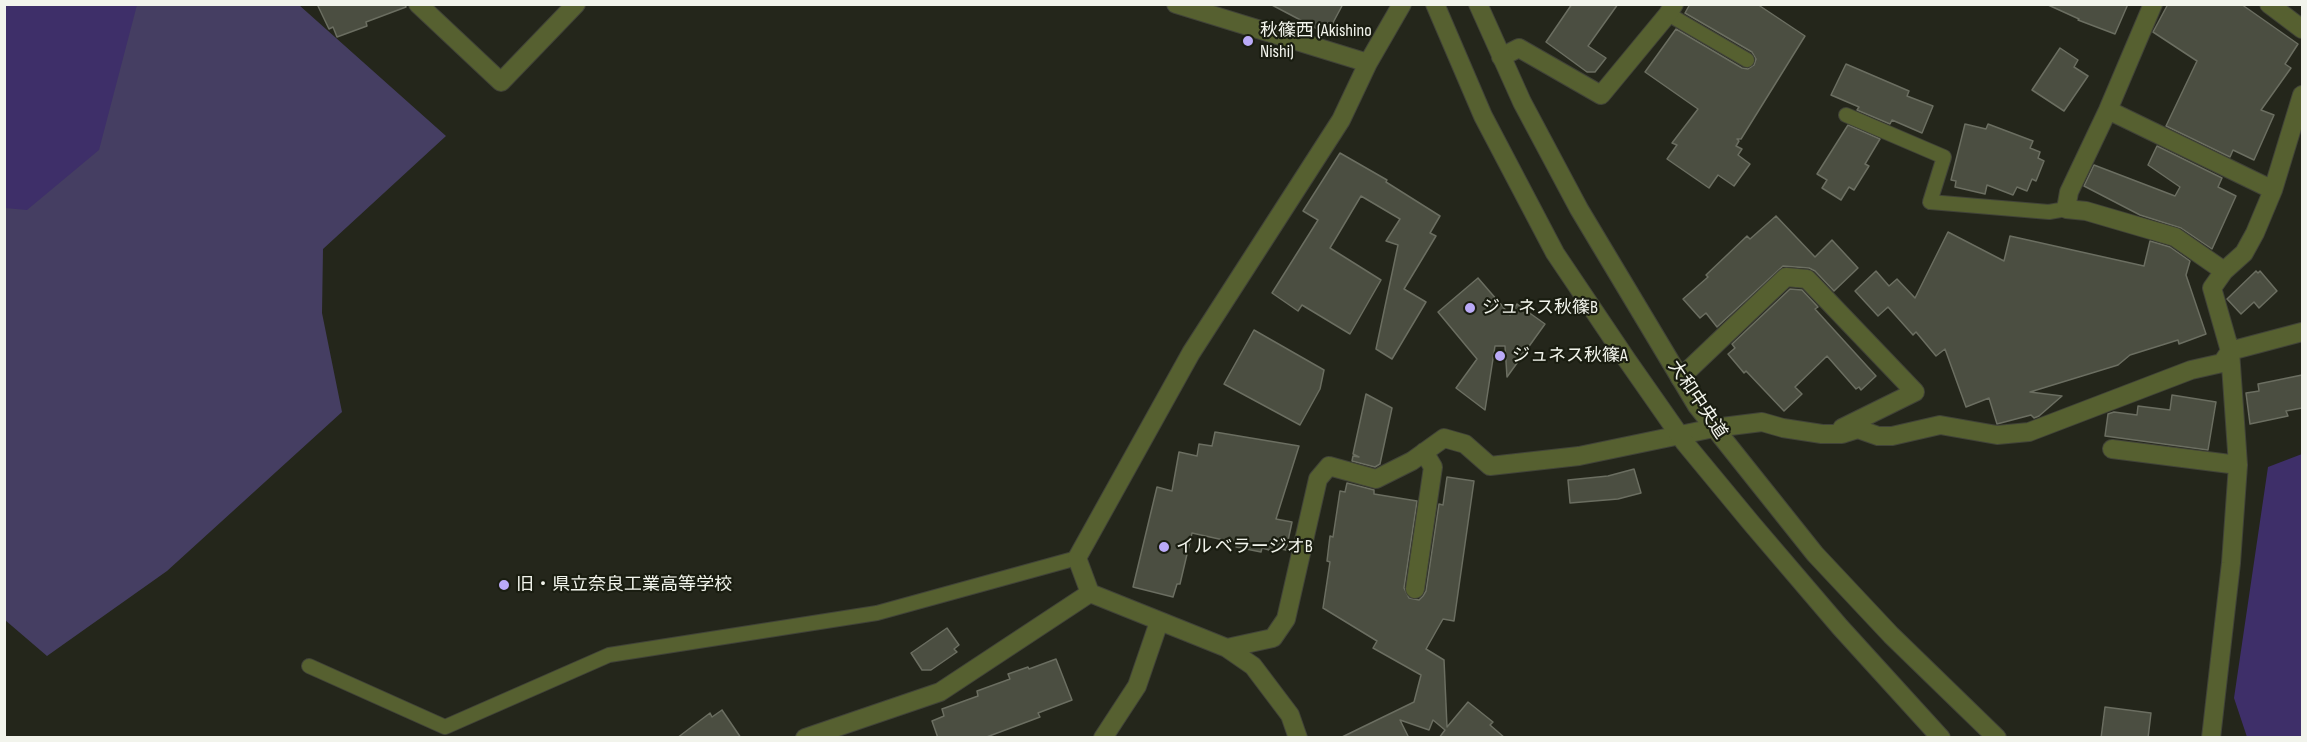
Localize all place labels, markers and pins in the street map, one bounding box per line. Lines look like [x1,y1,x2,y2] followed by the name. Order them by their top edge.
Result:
[1260,20,1372,63] place label: 秋篠西 (Akishino Nishi)
[1241,34,1255,48] marker: 秋篠西 (Akishino Nishi)
[1482,297,1598,319] place label: ジュネス秋篠B
[1463,301,1477,315] marker: ジュネス秋篠B
[1512,345,1628,367] place label: ジュネス秋篠A
[1493,349,1507,363] marker: ジュネス秋篠A
[1176,536,1313,558] place label: イル ベラージオB
[1157,540,1171,554] marker: イル ベラージオB
[516,574,732,596] place label: 旧・県立奈良工業高等学校
[497,578,511,592] marker: 旧・県立奈良工業高等学校

